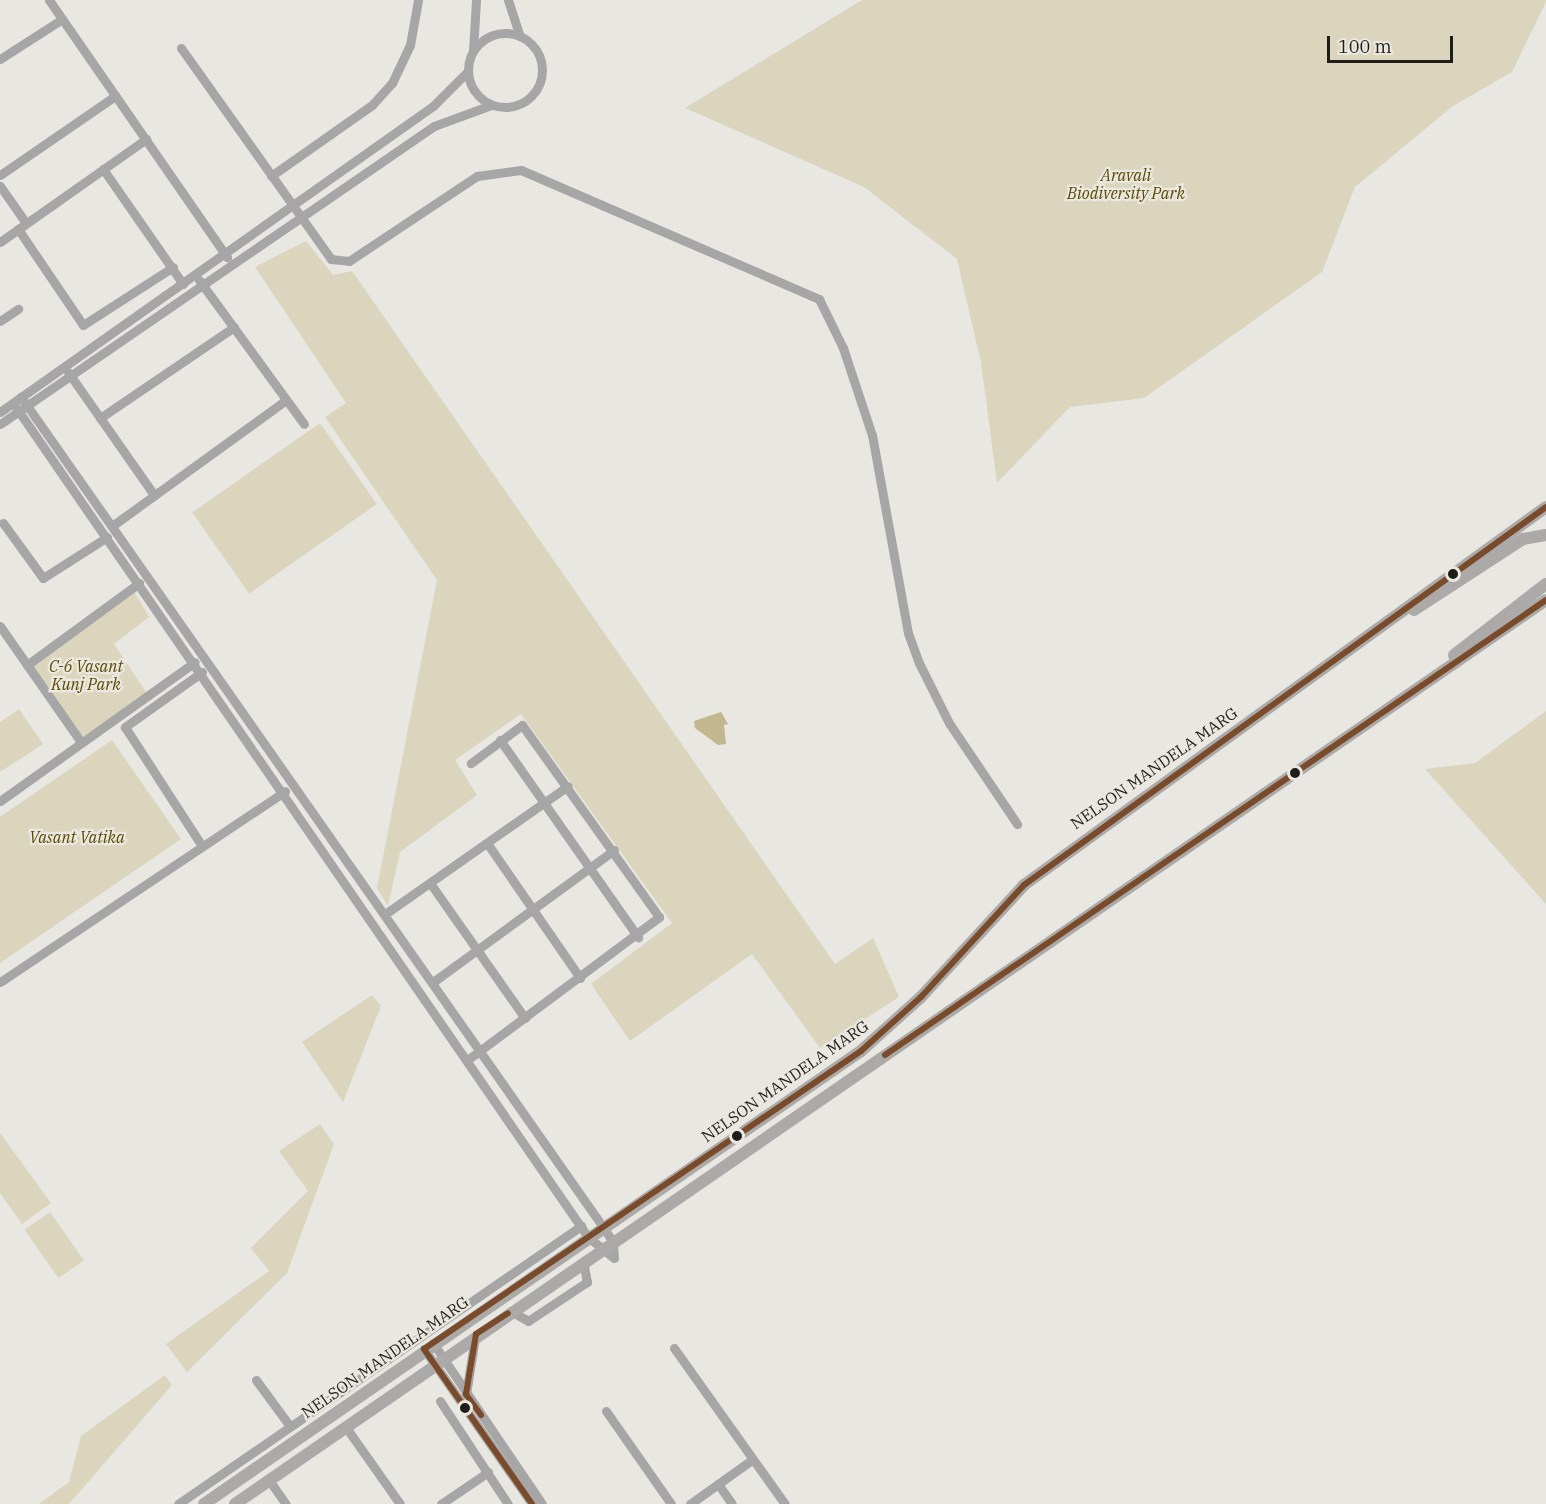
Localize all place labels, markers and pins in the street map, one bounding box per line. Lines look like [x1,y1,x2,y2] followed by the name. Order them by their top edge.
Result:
[1447,568,1459,580] unlabelled marker
[1289,767,1301,779] unlabelled marker
[731,1130,743,1142] unlabelled marker
[459,1402,471,1414] unlabelled marker

